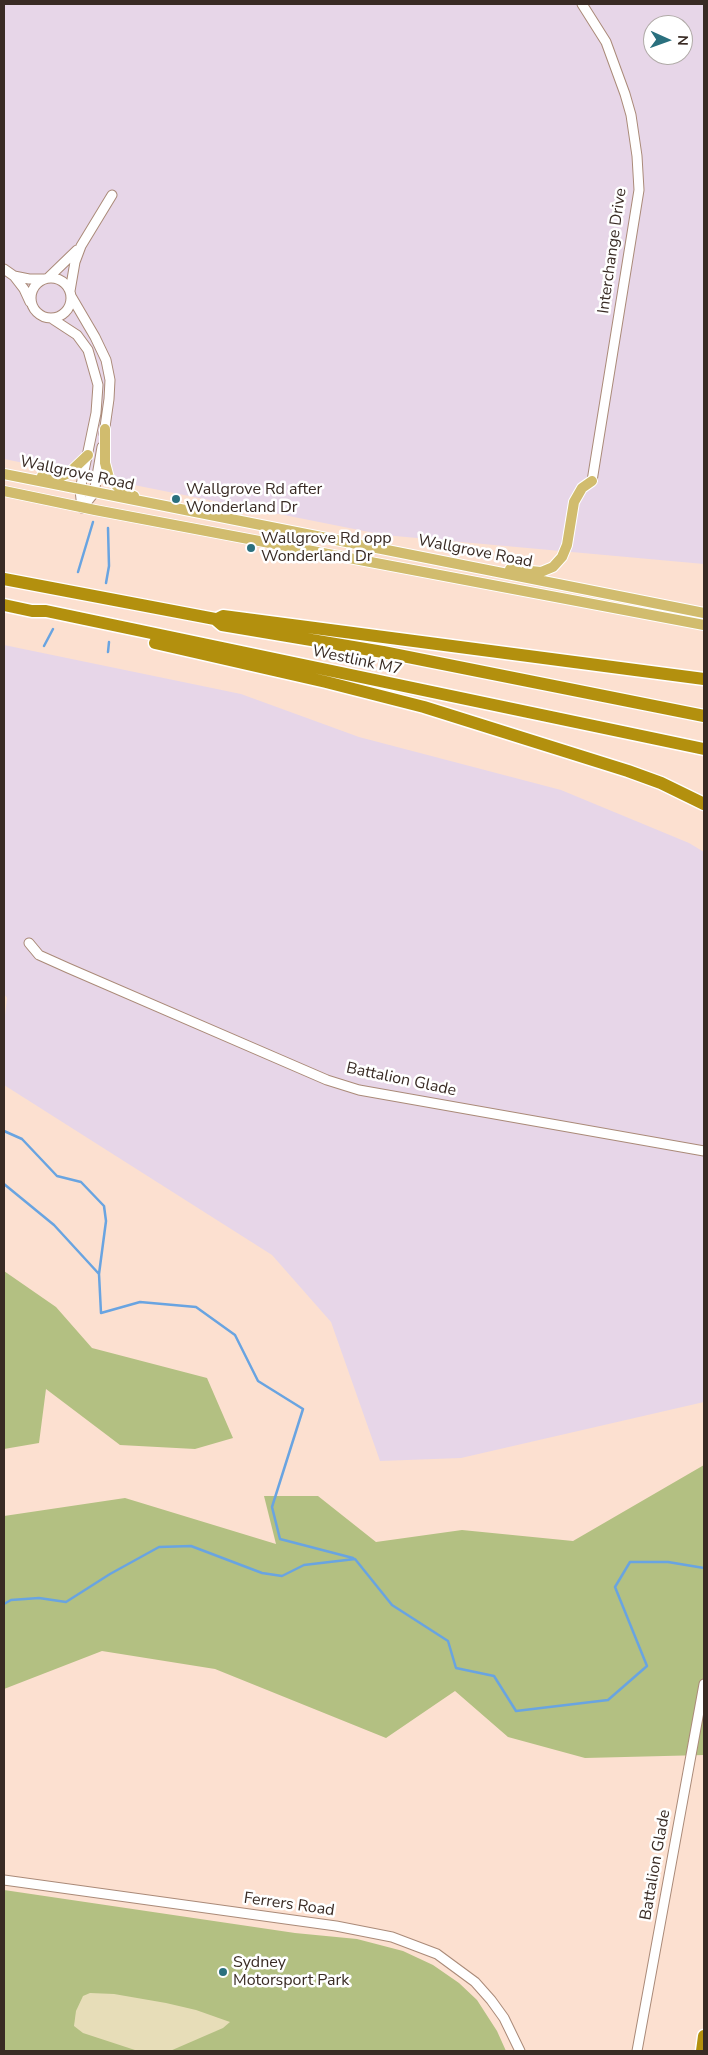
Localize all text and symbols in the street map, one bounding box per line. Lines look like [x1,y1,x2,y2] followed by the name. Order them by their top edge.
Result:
[643,15,693,65] north arrow
[673,35,692,46] text: N
[595,187,631,315] street label: Interchange Drive
[18,453,136,495] street label: Wallgrove Road
[186,480,322,518] place label: Wallgrove Rd after Wonderland Dr
[170,493,182,505] marker: Wallgrove Rd after Wonderland Dr
[261,529,392,567] place label: Wallgrove Rd opp Wonderland Dr
[416,531,534,573] street label: Wallgrove Road
[245,542,257,554] marker: Wallgrove Rd opp Wonderland Dr
[310,642,404,680] street label: Westlink M7
[344,1059,458,1101] street label: Battalion Glade
[637,1808,675,1922] street label: Battalion Glade
[242,1889,336,1921] street label: Ferrers Road
[233,1953,349,1991] place label: Sydney Motorsport Park
[217,1966,229,1978] marker: Sydney Motorsport Park

